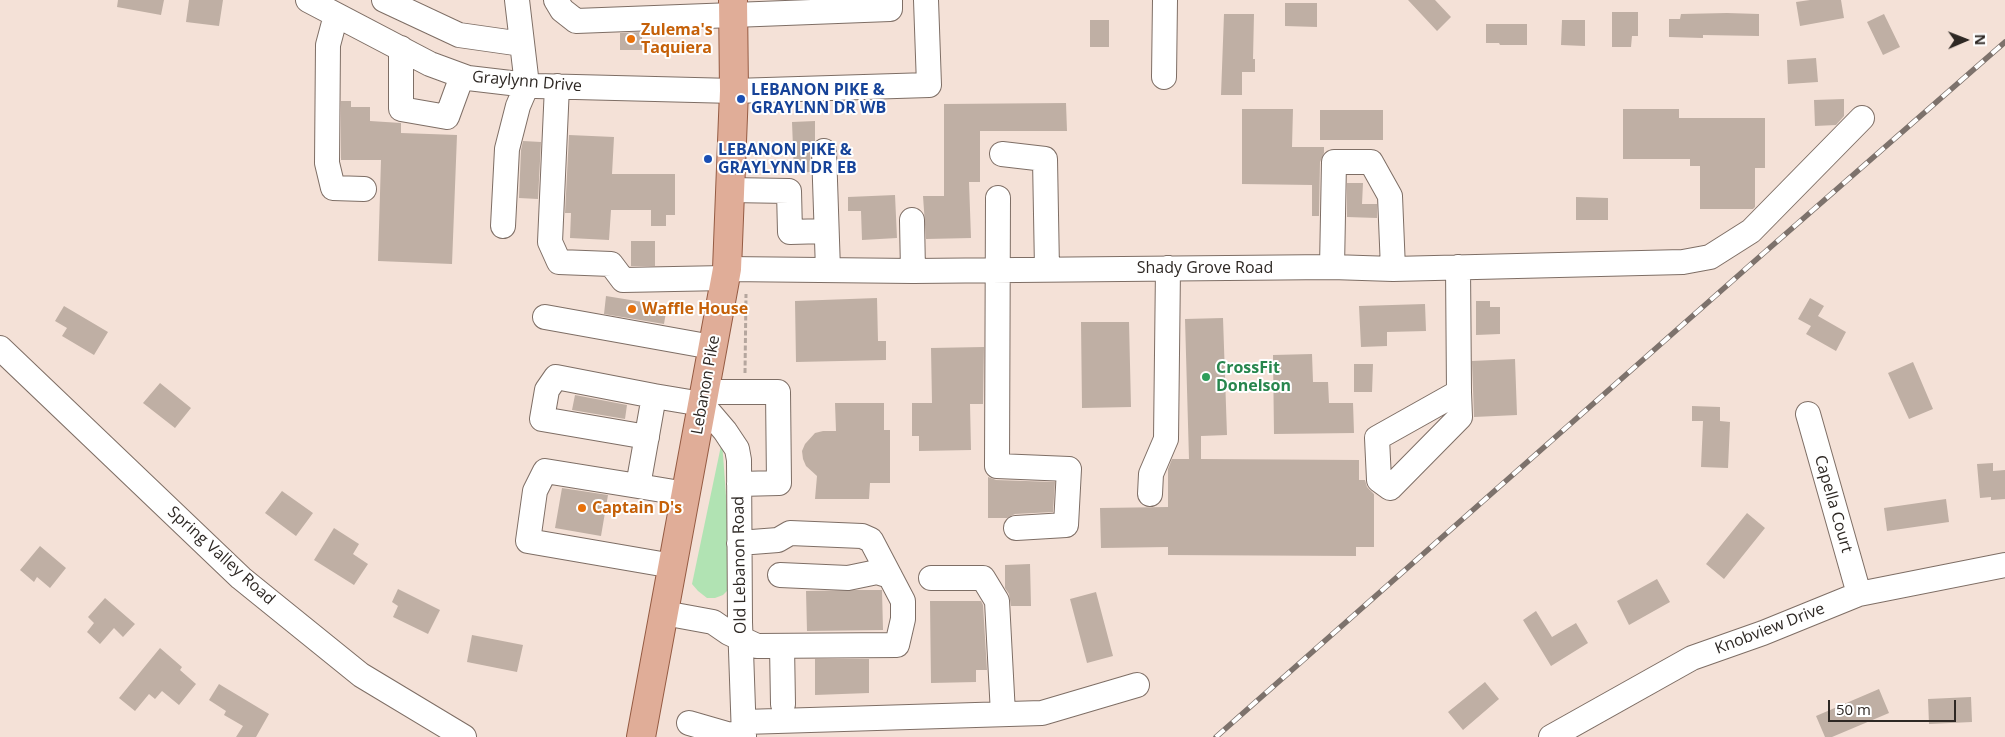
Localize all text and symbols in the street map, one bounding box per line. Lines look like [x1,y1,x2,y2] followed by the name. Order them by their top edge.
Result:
[1940,15,1990,65] north arrow
[641,20,713,58] place label: Zulema's Taquiera
[625,33,637,45] marker: Zulema's Taquiera
[1971,34,1990,46] text: N
[471,68,583,96] street label: Graylynn Drive
[751,80,886,118] place label: LEBANON PIKE & GRAYLNN DR WB
[735,93,747,105] marker: LEBANON PIKE & GRAYLNN DR WB
[718,140,857,178] place label: LEBANON PIKE & GRAYLYNN DR EB
[702,153,714,165] marker: LEBANON PIKE & GRAYLYNN DR EB
[1137,258,1273,278] street label: Shady Grove Road
[642,299,748,319] place label: Waffle House
[626,303,638,315] marker: Waffle House
[688,334,724,436] street label: Lebanon Pike
[1216,358,1291,396] place label: CrossFit Donelson
[1200,371,1212,383] marker: CrossFit Donelson
[1810,453,1856,555] street label: Capella Court
[729,496,751,634] street label: Old Lebanon Road
[592,498,682,518] place label: Captain D's
[576,502,588,514] marker: Captain D's
[163,503,279,609] street label: Spring Valley Road
[1713,599,1827,659] street label: Knobview Drive
[1830,690,1958,722] scale bar
[1836,699,1871,719] text: 50 m

